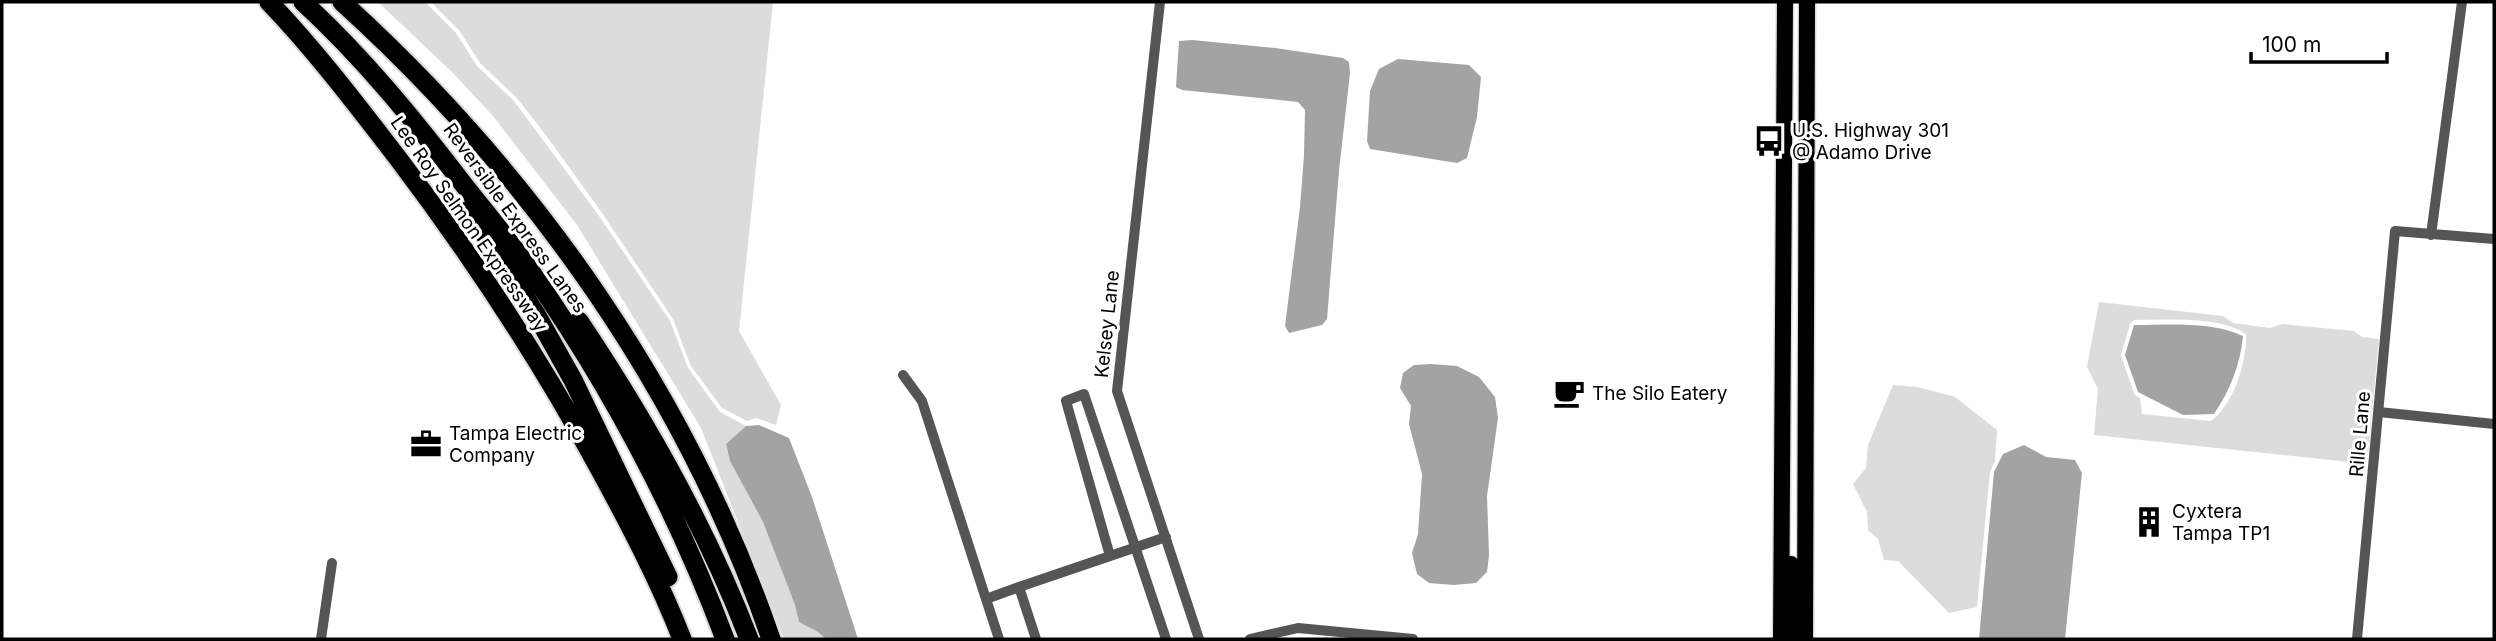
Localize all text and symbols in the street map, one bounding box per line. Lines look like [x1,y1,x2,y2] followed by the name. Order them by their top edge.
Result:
[2251,21,2388,65] scale bar
[2262,32,2321,57] text: 100 m
[386,112,553,336] street label: Lee Roy Selmon Expressway
[438,119,592,317] street label: Reversible Express Lanes
[1792,119,1949,164] place label: U.S. Highway 301 @ Adamo Drive
[1752,124,1786,158] bus stop icon: U.S. Highway 301 @ Adamo Drive
[1090,269,1124,379] street label: Kelsey Lane
[1552,376,1586,410] cafe icon: The Silo Eatery
[1592,382,1728,405] place label: The Silo Eatery
[2345,390,2375,478] street label: Rille Lane
[449,422,582,467] place label: Tampa Electric Company
[409,427,443,461] office icon: Tampa Electric Company
[2172,500,2270,545] place label: Cyxtera Tampa TP1
[2132,505,2166,539] building icon: Cyxtera Tampa TP1

